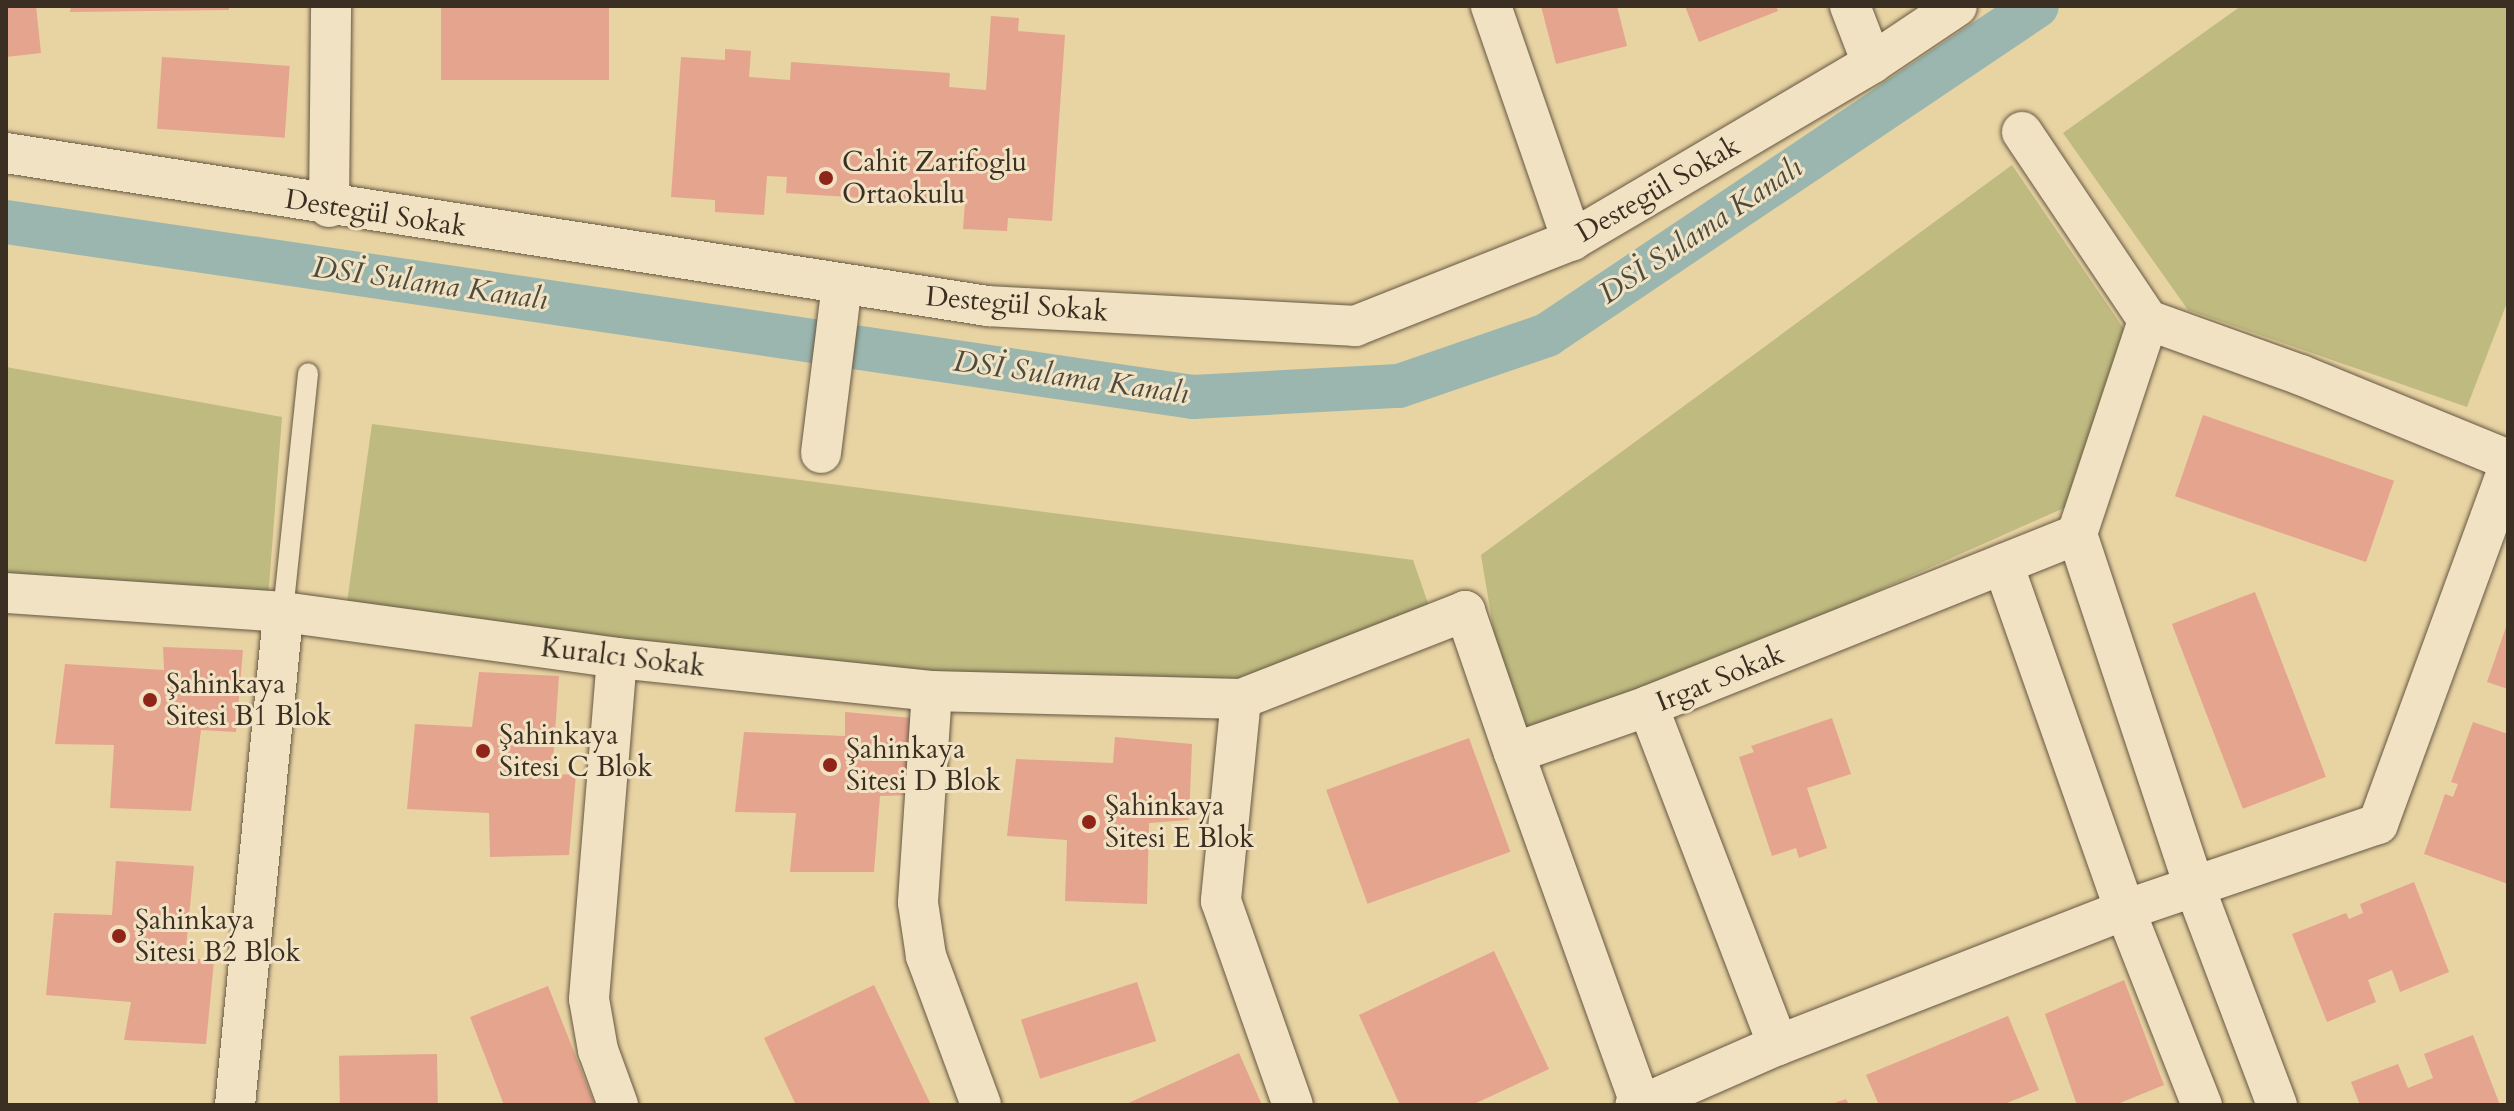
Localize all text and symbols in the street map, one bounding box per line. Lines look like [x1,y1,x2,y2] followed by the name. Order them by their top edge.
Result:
[1570,129,1746,249] street label: Destegül Sokak
[842,145,1027,211] place label: Cahit Zarifoglu Ortaokulu
[1593,150,1809,312] water label: DSİ Sulama Kanalı
[817,169,835,187] marker: Cahit Zarifoglu Ortaokulu
[283,182,469,244] street label: Destegül Sokak
[310,250,550,318] water label: DSİ Sulama Kanalı
[924,279,1110,329] street label: Destegül Sokak
[951,344,1191,412] water label: DSİ Sulama Kanalı
[539,630,707,684] street label: Kuralcı Sokak
[1651,637,1789,719] street label: Irgat Sokak
[166,667,331,733] place label: Şahinkaya Sitesi B1 Blok
[141,691,159,709] marker: Şahinkaya Sitesi B1 Blok
[499,718,652,784] place label: Şahinkaya Sitesi C Blok
[846,732,1001,798] place label: Şahinkaya Sitesi D Blok
[474,742,492,760] marker: Şahinkaya Sitesi C Blok
[821,756,839,774] marker: Şahinkaya Sitesi D Blok
[1105,789,1254,855] place label: Şahinkaya Sitesi E Blok
[1080,813,1098,831] marker: Şahinkaya Sitesi E Blok
[135,903,300,969] place label: Şahinkaya Sitesi B2 Blok
[110,927,128,945] marker: Şahinkaya Sitesi B2 Blok

